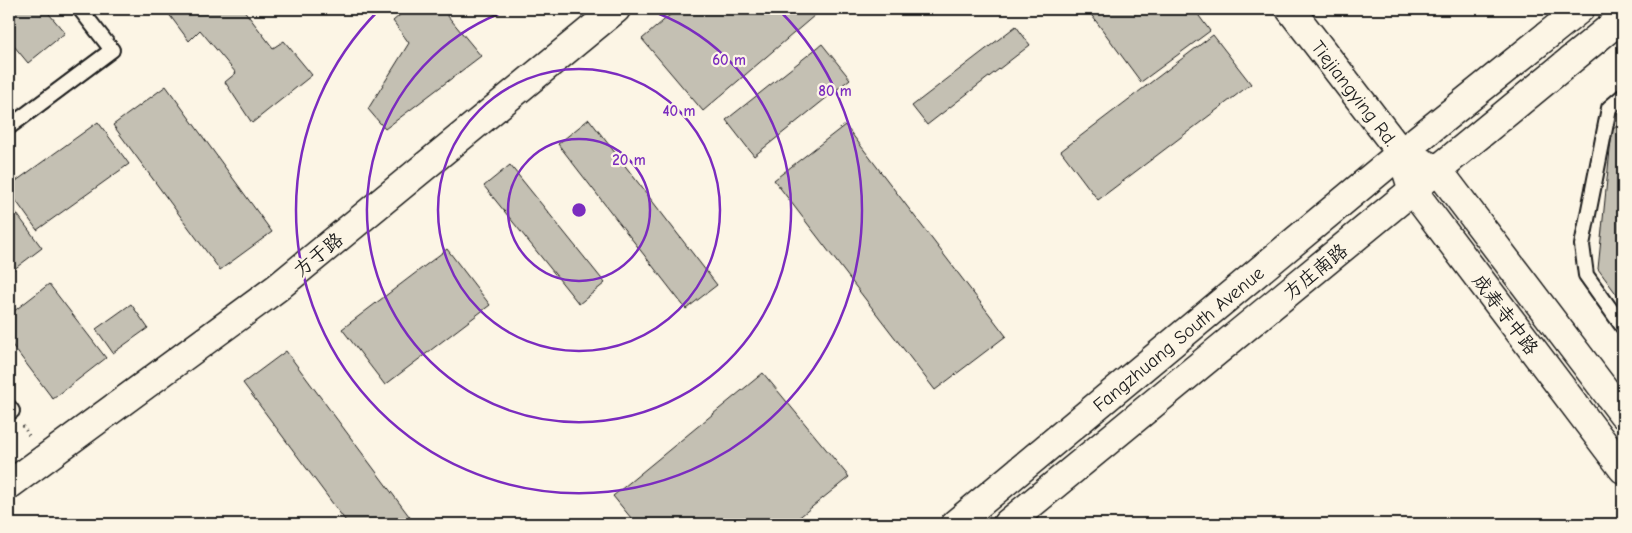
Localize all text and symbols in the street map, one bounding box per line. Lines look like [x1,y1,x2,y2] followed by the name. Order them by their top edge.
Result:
[1306,37,1401,151] street label: Tiejiangying Rd.
[712,51,746,69] text: 60 m
[818,82,852,100] text: 80 m
[663,102,696,120] text: 40 m
[612,151,646,169] text: 20 m
[570,201,588,219] centre of rings
[290,228,348,281] street label: 方于路
[1279,239,1352,304] street label: 方庄南路
[1089,262,1268,417] street label: Fangzhuang South Avenue
[1468,270,1543,359] street label: 成寿寺中路

